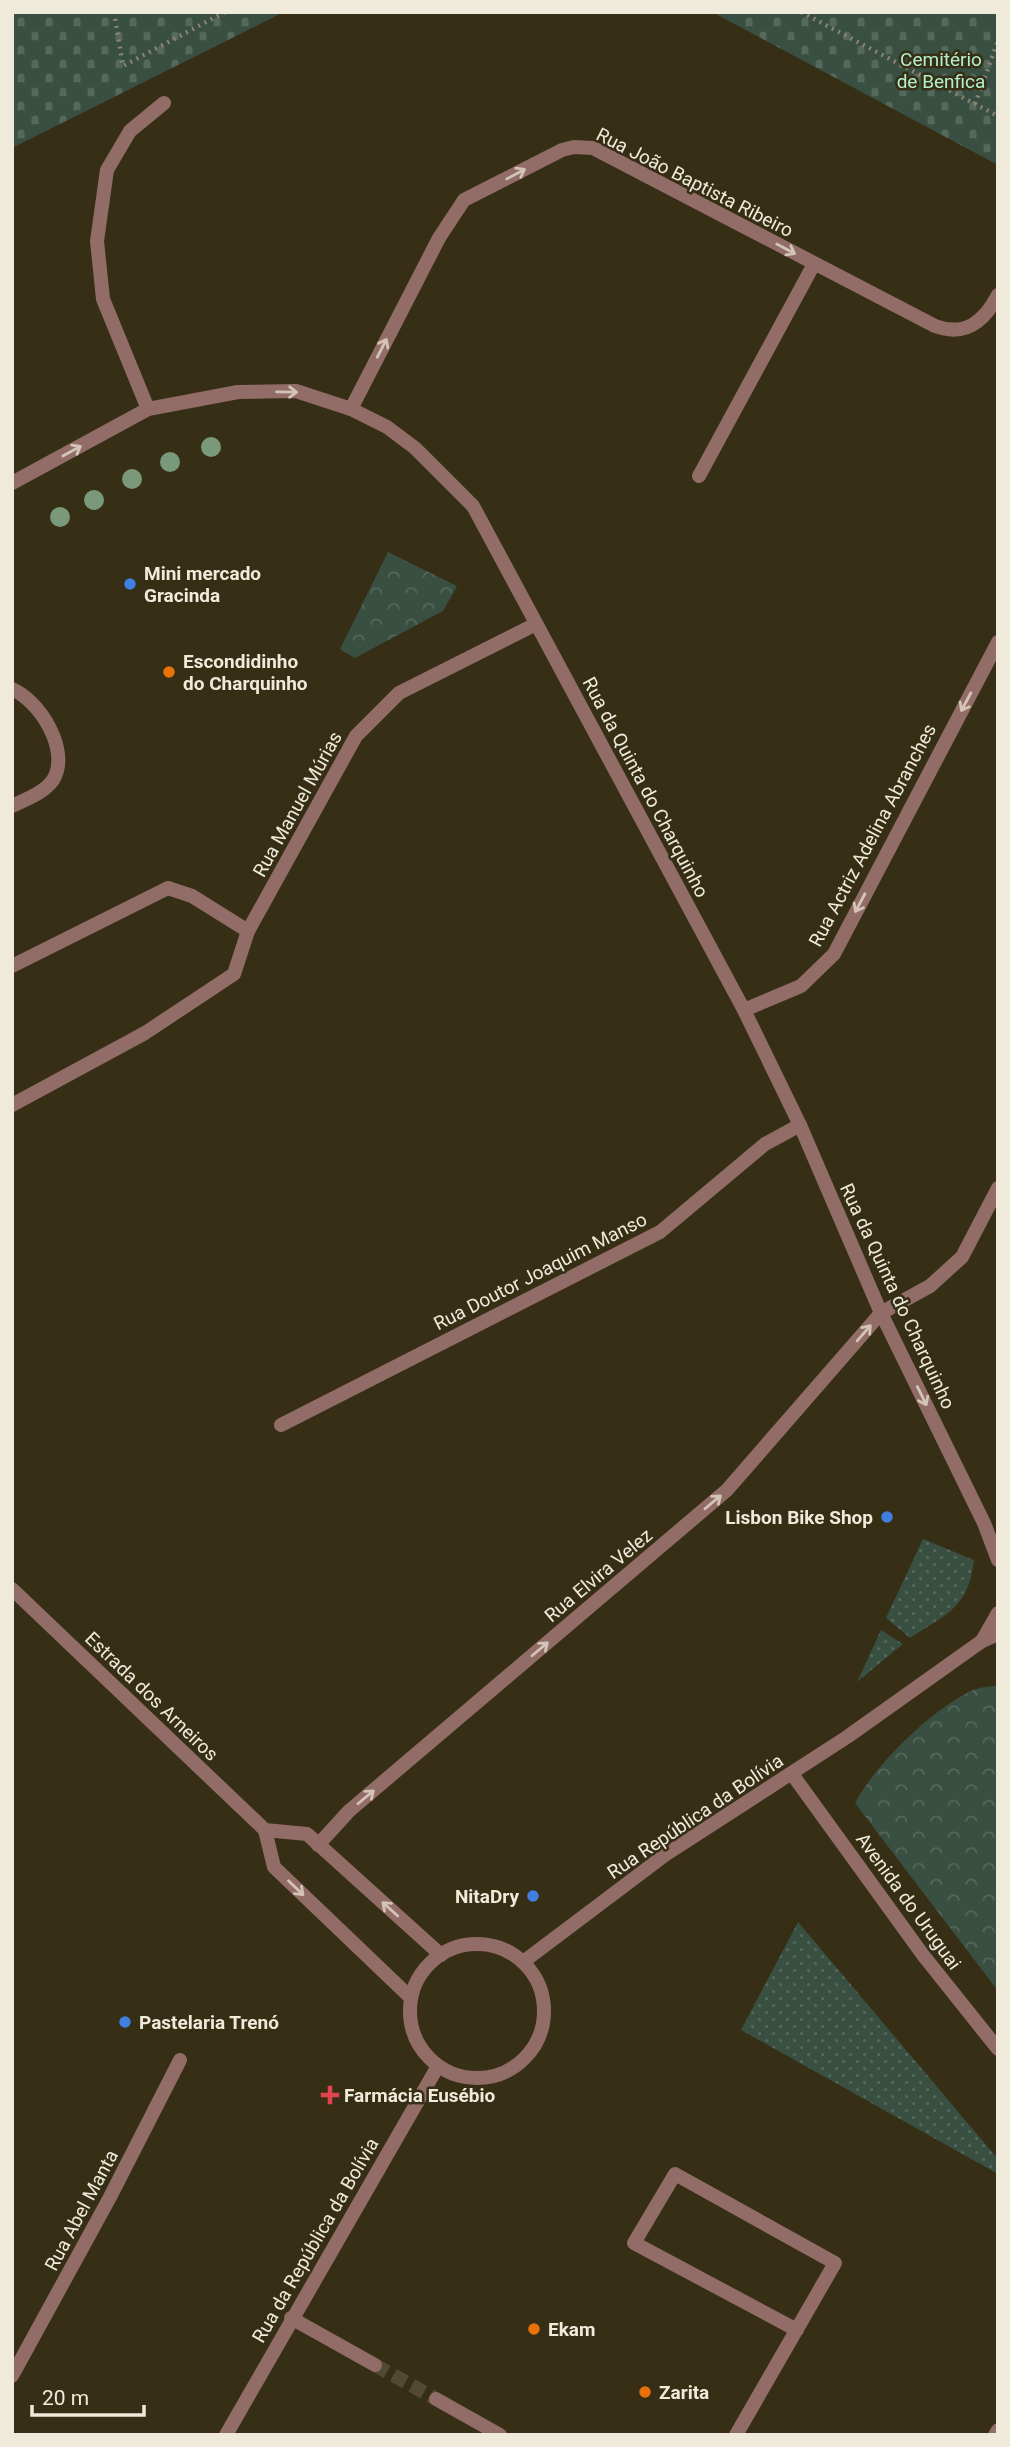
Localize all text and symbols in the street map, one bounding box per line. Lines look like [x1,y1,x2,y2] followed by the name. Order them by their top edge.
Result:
[897,48,985,93] park label: Cemitério de Benfica
[592,123,797,242] street label: Rua João Baptista Ribeiro
[505,167,526,180] one-way arrow
[775,243,796,256] one-way arrow
[376,338,390,359] one-way arrow
[275,385,298,398] one-way arrow
[61,444,82,457] one-way arrow
[144,562,261,607] place label: Mini mercado Gracinda
[122,576,138,592] marker: Mini mercado Gracinda
[183,650,308,695] place label: Escondidinho do Charquinho
[161,664,177,680] marker: Escondidinho do Charquinho
[578,673,714,901] street label: Rua da Quinta do Charquinho
[959,691,972,712] one-way arrow
[804,720,941,951] street label: Rua Actriz Adelina Abranches
[248,727,347,881] street label: Rua Manuel Múrias
[853,893,867,913] one-way arrow
[835,1180,960,1413] street label: Rua da Quinta do Charquinho
[430,1208,651,1335] street label: Rua Doutor Joaquim Manso
[856,1324,872,1342] one-way arrow
[916,1385,930,1406] one-way arrow
[704,1495,722,1511] one-way arrow
[725,1506,873,1529] place label: Lisbon Bike Shop
[879,1509,895,1525] marker: Lisbon Bike Shop
[540,1524,657,1627] street label: Rua Elvira Velez
[80,1627,223,1766] street label: Estrada dos Arneiros
[530,1642,548,1657] one-way arrow
[603,1749,788,1884] street label: Rua República da Bolívia
[357,1789,375,1805] one-way arrow
[851,1828,966,1974] street label: Avenida do Uruguai
[287,1879,304,1896] one-way arrow
[455,1885,519,1908] place label: NitaDry
[525,1888,541,1904] marker: NitaDry
[382,1901,399,1918] one-way arrow
[139,2011,279,2034] place label: Pastelaria Trenó
[117,2014,133,2030] marker: Pastelaria Trenó
[344,2084,496,2107] place label: Farmácia Eusébio
[322,2087,338,2103] marker: Farmácia Eusébio
[247,2134,384,2347] street label: Rua da República da Bolívia
[40,2146,123,2275] street label: Rua Abel Manta
[548,2318,595,2341] place label: Ekam
[526,2321,542,2337] marker: Ekam
[32,2374,144,2418] scale bar
[659,2381,709,2404] place label: Zarita
[637,2384,653,2400] marker: Zarita
[42,2386,89,2410] text: 20 m

